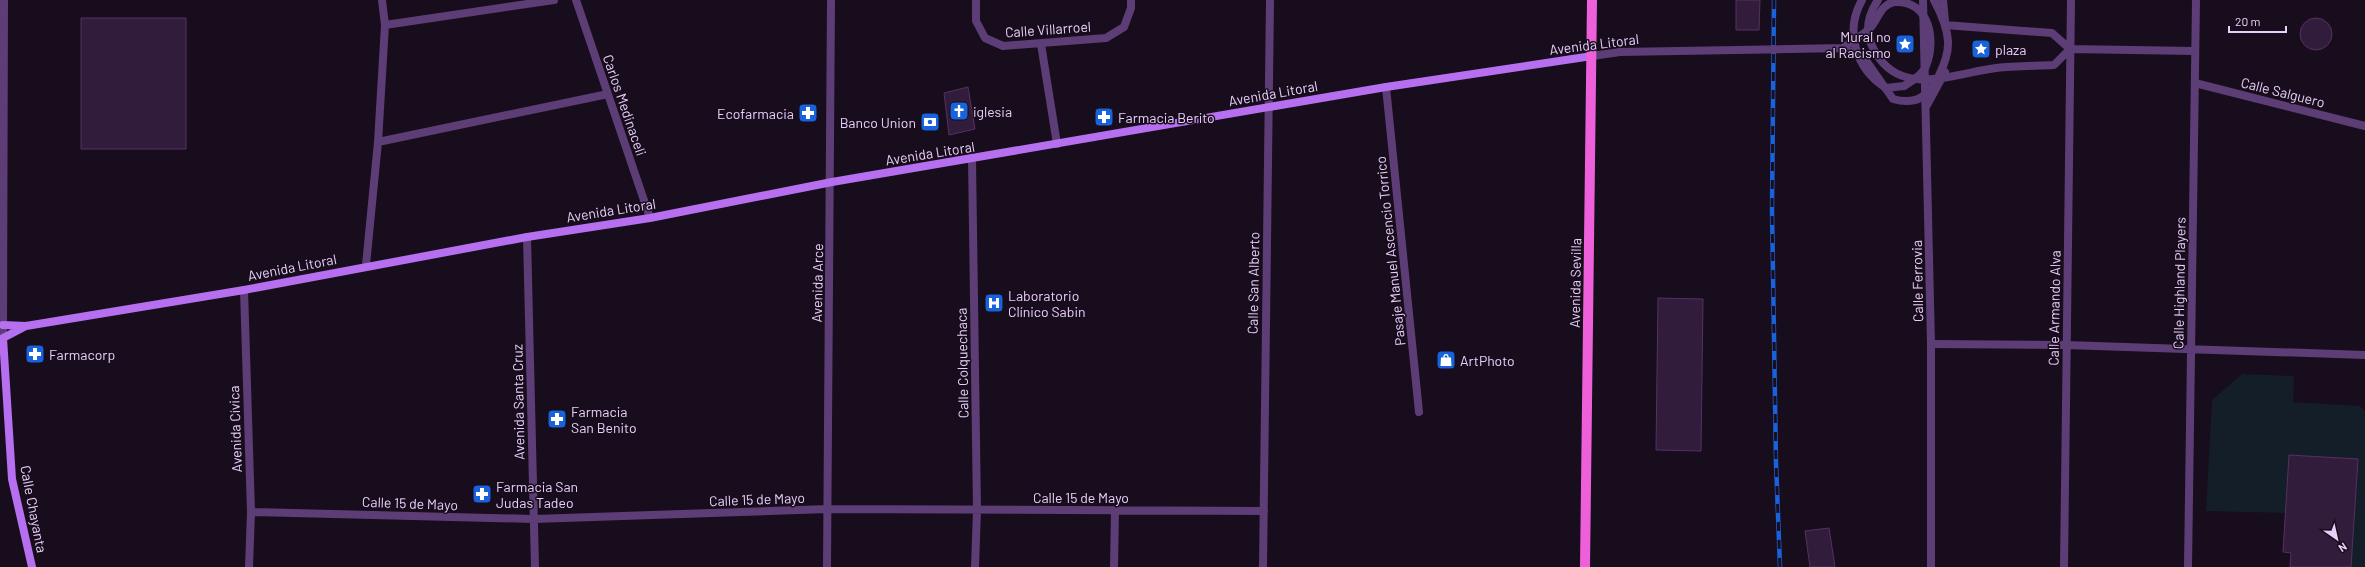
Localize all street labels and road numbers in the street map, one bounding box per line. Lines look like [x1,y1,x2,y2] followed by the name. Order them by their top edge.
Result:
[1004,18,1092,40] street label: Calle Villarroel
[1548,30,1640,58] street label: Avenida Litoral
[600,52,650,158] street label: Carlos Medinaceli
[2239,73,2327,111] street label: Calle Salguero
[1227,77,1319,109] street label: Avenida Litoral
[884,138,976,168] street label: Avenida Litoral
[1372,155,1408,347] street label: Pasaje Manuel Ascencio Torrico
[565,195,657,225] street label: Avenida Litoral
[2169,216,2189,349] street label: Calle Highland Players
[1244,232,1262,334] street label: Calle San Alberto
[1566,238,1584,328] street label: Avenida Sevilla
[1908,240,1926,322] street label: Calle Ferrovia
[808,243,826,323] street label: Avenida Arce
[246,250,338,284] street label: Avenida Litoral
[2044,250,2064,366] street label: Calle Armando Alva
[953,308,971,418] street label: Calle Colquechaca
[508,344,528,460] street label: Avenida Santa Cruz
[225,385,245,473] street label: Avenida Cívica
[17,464,51,554] street label: Calle Chayanta
[709,489,805,509] street label: Calle 15 de Mayo
[1033,489,1129,506] street label: Calle 15 de Mayo
[362,493,458,513] street label: Calle 15 de Mayo

